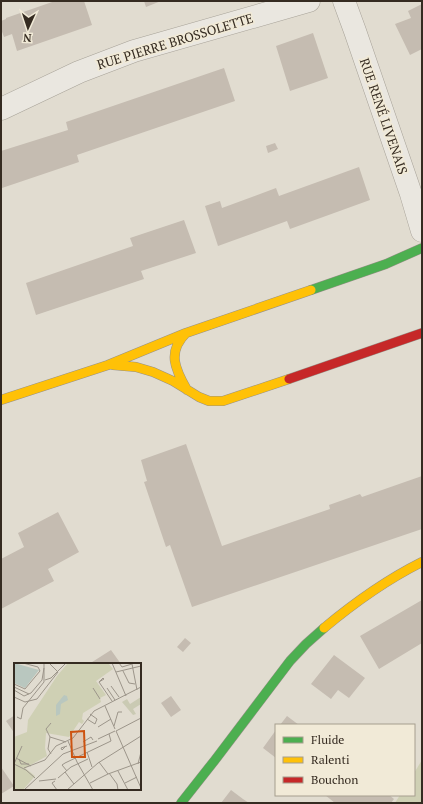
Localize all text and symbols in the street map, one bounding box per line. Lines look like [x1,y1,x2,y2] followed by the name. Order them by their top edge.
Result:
[8,8,48,48] north arrow
[95,9,255,73] street label: RUE PIERRE BROSSOLETTE
[22,31,32,45] text: N
[356,55,412,177] street label: RUE RENÉ LIVENAIS
[14,663,141,790] inset map
[275,724,415,796] legend
[311,732,344,747] text: Fluide
[311,752,350,767] text: Ralenti
[311,772,358,787] text: Bouchon

